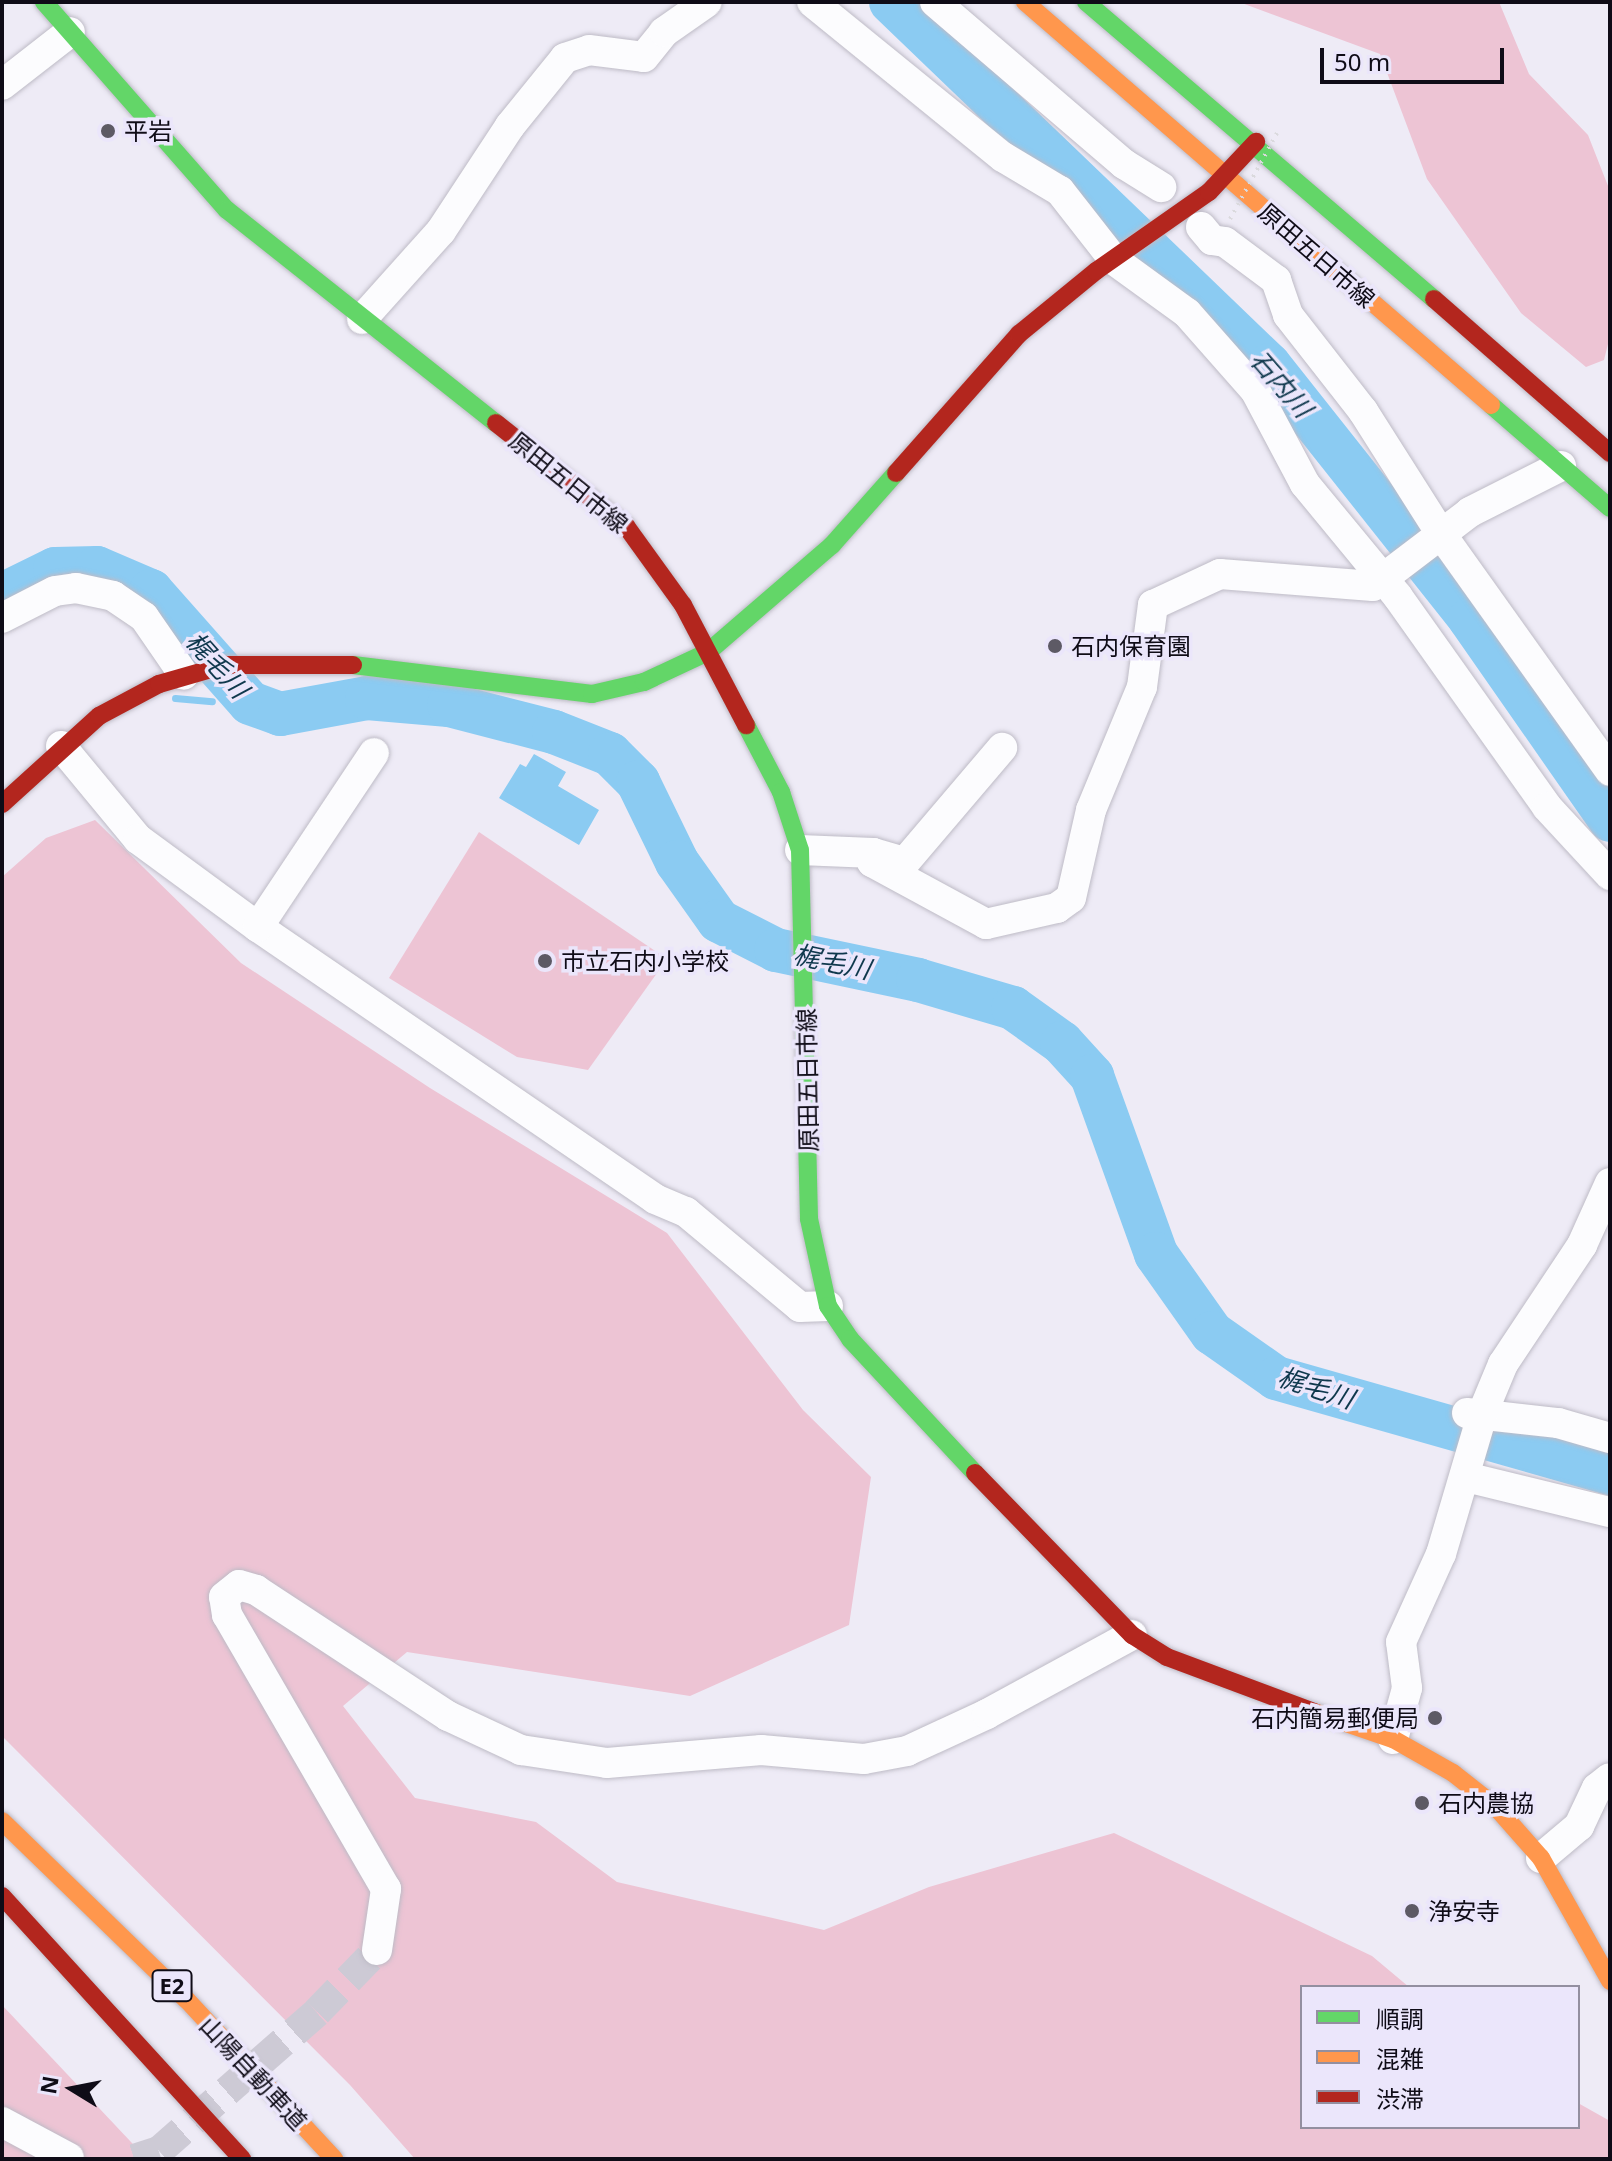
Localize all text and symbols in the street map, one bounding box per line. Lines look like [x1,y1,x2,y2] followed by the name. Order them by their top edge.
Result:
[1324,32,1508,82] scale bar
[1334,45,1390,78] text: 50 m
[124,117,172,145] place label: 平岩
[99,122,117,140] marker: 平岩
[1253,197,1381,313] street label: 原田五日市線
[1244,344,1318,424] water label: 石内川
[504,425,634,539] street label: 原田五日市線
[179,626,255,704] water label: 梶毛川
[1071,632,1191,660] place label: 石内保育園
[1046,637,1064,655] marker: 石内保育園
[791,939,873,985] water label: 梶毛川
[561,947,729,975] place label: 市立石内小学校
[536,952,554,970] marker: 市立石内小学校
[791,1008,823,1152] street label: 原田五日市線
[1274,1361,1358,1415] water label: 梶毛川
[1251,1704,1419,1732] place label: 石内簡易郵便局
[1426,1709,1444,1727] marker: 石内簡易郵便局
[1438,1789,1534,1817] place label: 石内農協
[1413,1794,1431,1812] marker: 石内農協
[1428,1897,1500,1925] place label: 浄安寺
[1403,1902,1421,1920] marker: 浄安寺
[150,1968,194,2004] road number: E2
[1300,1985,1580,2129] legend
[1376,2002,1424,2035] text: 順調
[194,2011,314,2135] street label: 山陽自動車道
[1376,2042,1424,2075] text: 混雑
[32,2049,112,2129] north arrow
[32,2073,65,2096] text: N
[1376,2082,1424,2115] text: 渋滞

